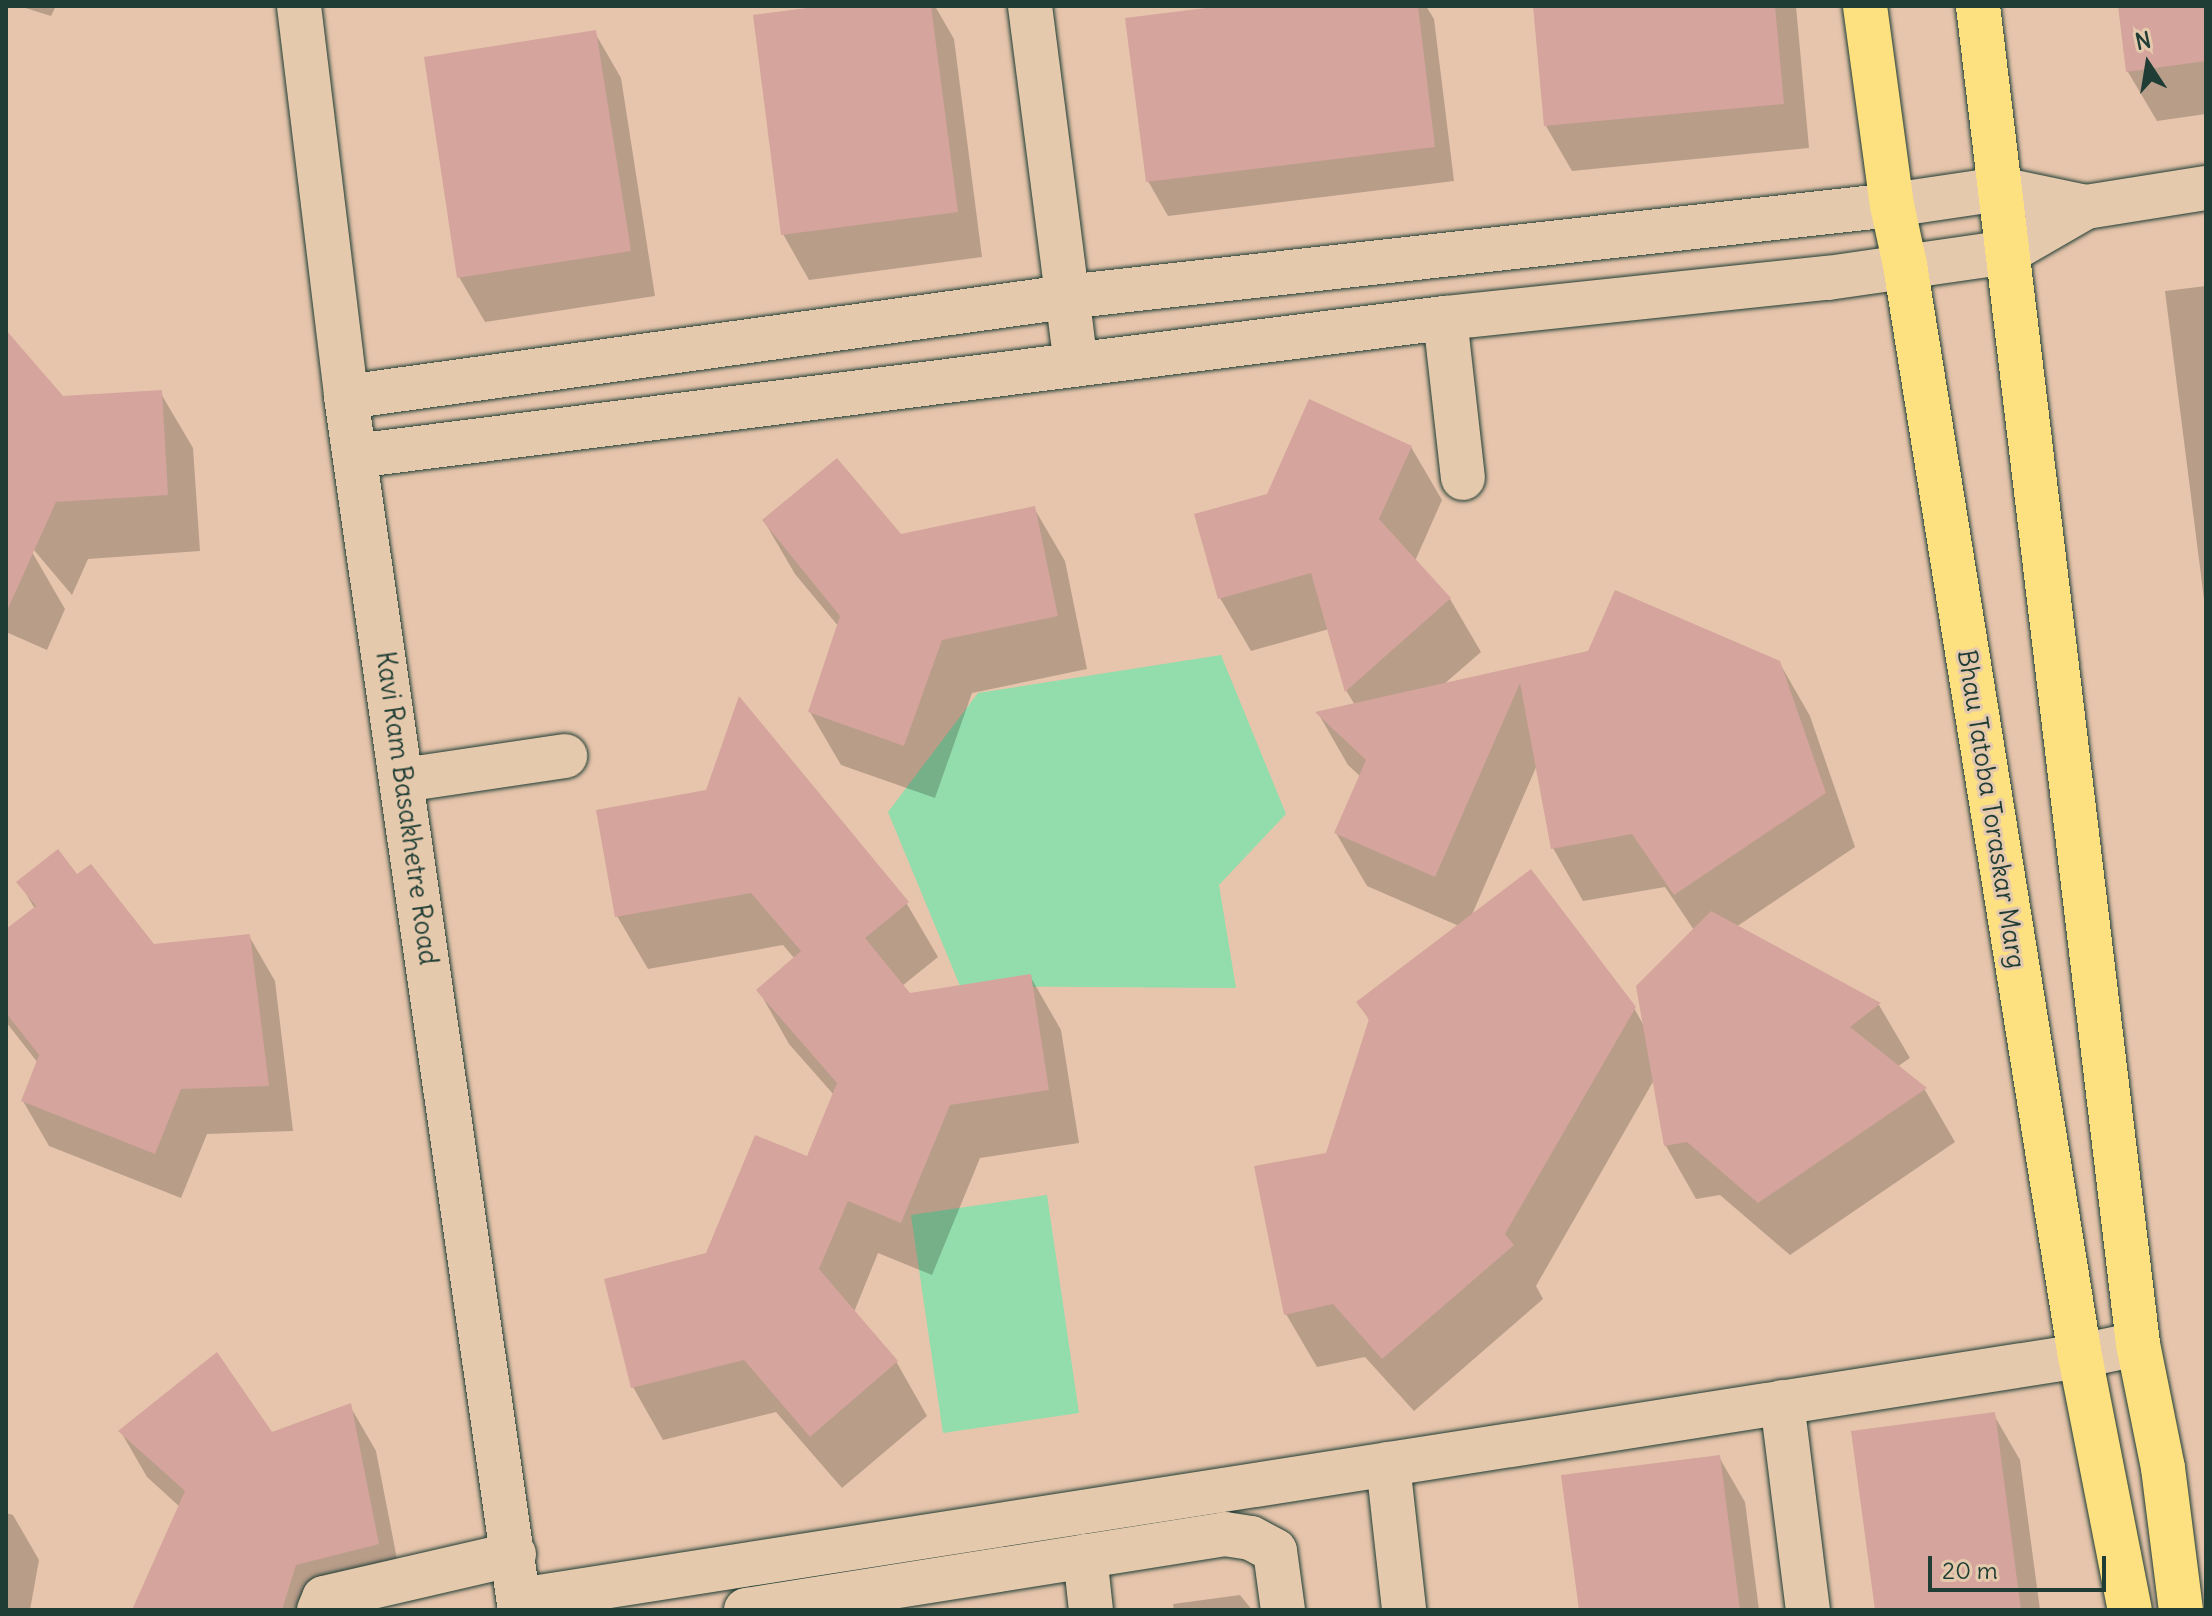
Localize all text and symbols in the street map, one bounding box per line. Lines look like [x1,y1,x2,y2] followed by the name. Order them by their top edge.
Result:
[2108,24,2188,104] north arrow
[2133,25,2153,56] text: N
[1951,647,2033,971] street label: Bhau Tatoba Toraskar Marg
[370,649,444,967] street label: Kavi Ram Basakhetre Road
[1932,1540,2110,1590] scale bar
[1942,1555,1998,1585] text: 20 m

